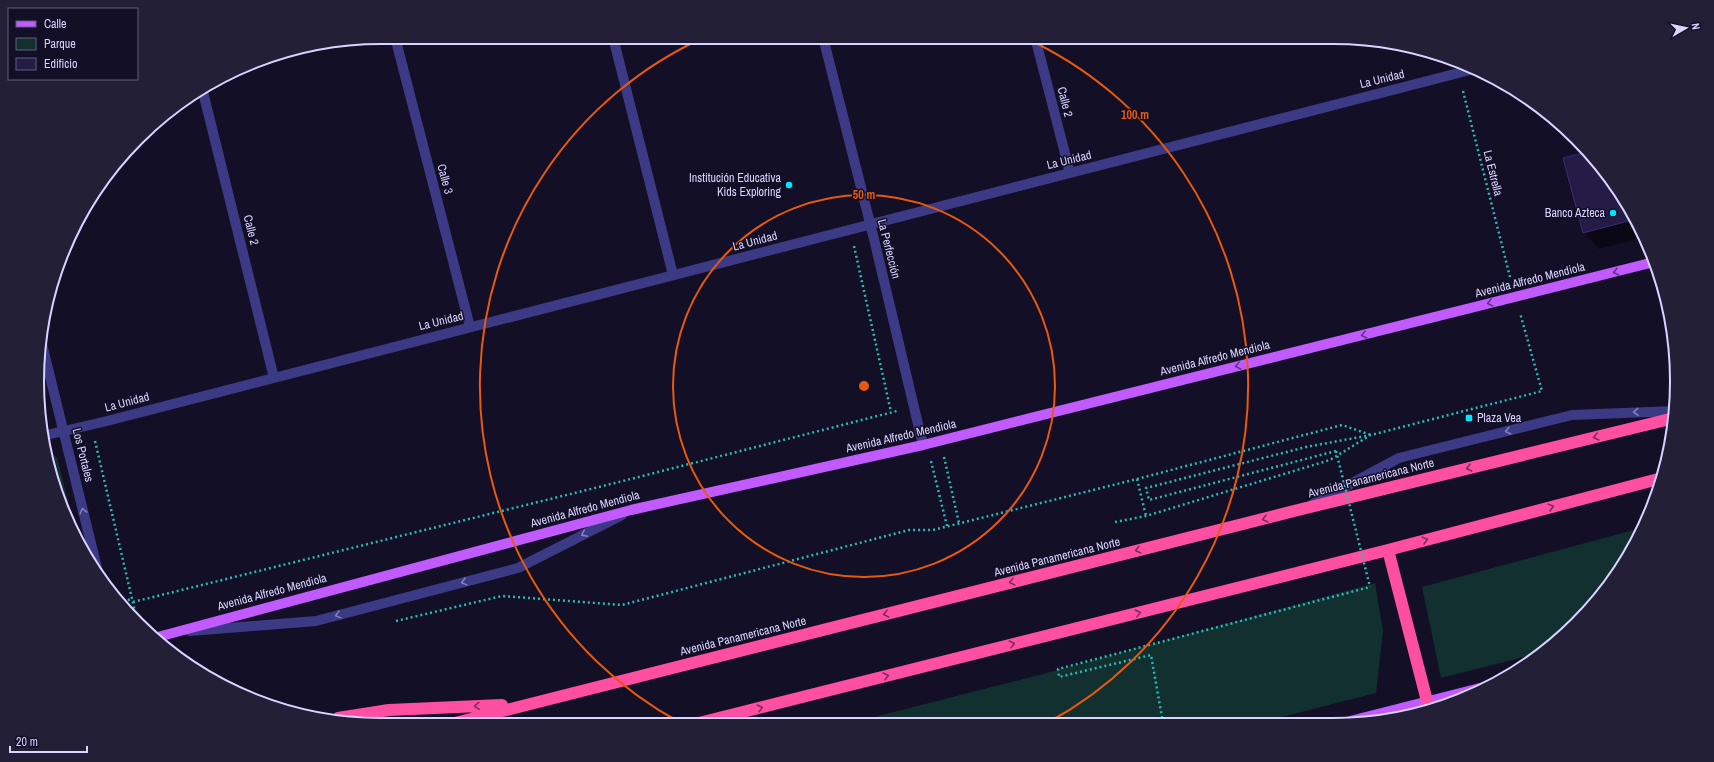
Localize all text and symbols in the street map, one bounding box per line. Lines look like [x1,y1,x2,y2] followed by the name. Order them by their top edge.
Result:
[8,8,138,80] legend
[1666,8,1706,48] north arrow
[44,16,66,32] text: Calle
[1688,22,1703,31] text: N
[44,36,76,52] text: Parque
[44,56,77,72] text: Edificio
[1358,66,1406,92] street label: La Unidad
[1054,85,1076,119] street label: Calle 2
[1121,107,1149,123] text: 100 m
[1045,147,1093,173] street label: La Unidad
[1480,149,1507,198] street label: La Estrella
[433,162,457,196] street label: Calle 3
[689,170,782,200] place label: Institución Educativa Kids Exploring
[784,180,794,190] marker: Institución Educativa Kids Exploring
[853,187,875,203] text: 50 m
[1545,205,1606,221] place label: Banco Azteca
[1608,208,1618,218] marker: Banco Azteca
[240,213,262,247] street label: Calle 2
[874,218,904,280] street label: La Perfección
[731,227,779,255] street label: La Unidad
[1473,258,1587,302] street label: Avenida Alfredo Mendiola
[1613,267,1620,276] one-way arrow
[1487,299,1493,307] one-way arrow
[417,308,465,334] street label: La Unidad
[1361,330,1367,338] one-way arrow
[1158,336,1272,380] street label: Avenida Alfredo Mendiola
[1235,361,1242,370] one-way arrow
[857,379,871,393] centre of rings
[103,388,151,416] street label: La Unidad
[1633,408,1639,417] one-way arrow
[1477,410,1522,426] place label: Plaza Vea
[1464,413,1474,423] marker: Plaza Vea
[843,415,958,457] street label: Avenida Alfredo Mendiola
[1504,426,1511,435] one-way arrow
[69,427,97,484] street label: Los Portales
[1592,432,1599,441] one-way arrow
[1305,455,1436,502] street label: Avenida Panamericana Norte
[1466,463,1473,472] one-way arrow
[528,487,642,532] street label: Avenida Alfredo Mendiola
[1547,503,1554,512] one-way arrow
[79,508,88,515] one-way arrow
[1261,514,1268,522] one-way arrow
[580,530,588,537] one-way arrow
[991,534,1122,581] street label: Avenida Panamericana Norte
[1422,536,1429,545] one-way arrow
[1135,546,1142,554] one-way arrow
[215,570,329,615] street label: Avenida Alfredo Mendiola
[460,578,467,586] one-way arrow
[1009,578,1016,586] one-way arrow
[883,609,890,618] one-way arrow
[1134,609,1141,618] one-way arrow
[335,610,342,619] one-way arrow
[677,613,808,660] street label: Avenida Panamericana Norte
[1009,641,1015,649] one-way arrow
[882,672,889,681] one-way arrow
[474,702,480,711] one-way arrow
[756,704,763,712] one-way arrow
[10,728,87,754] scale bar
[16,734,38,750] text: 20 m

